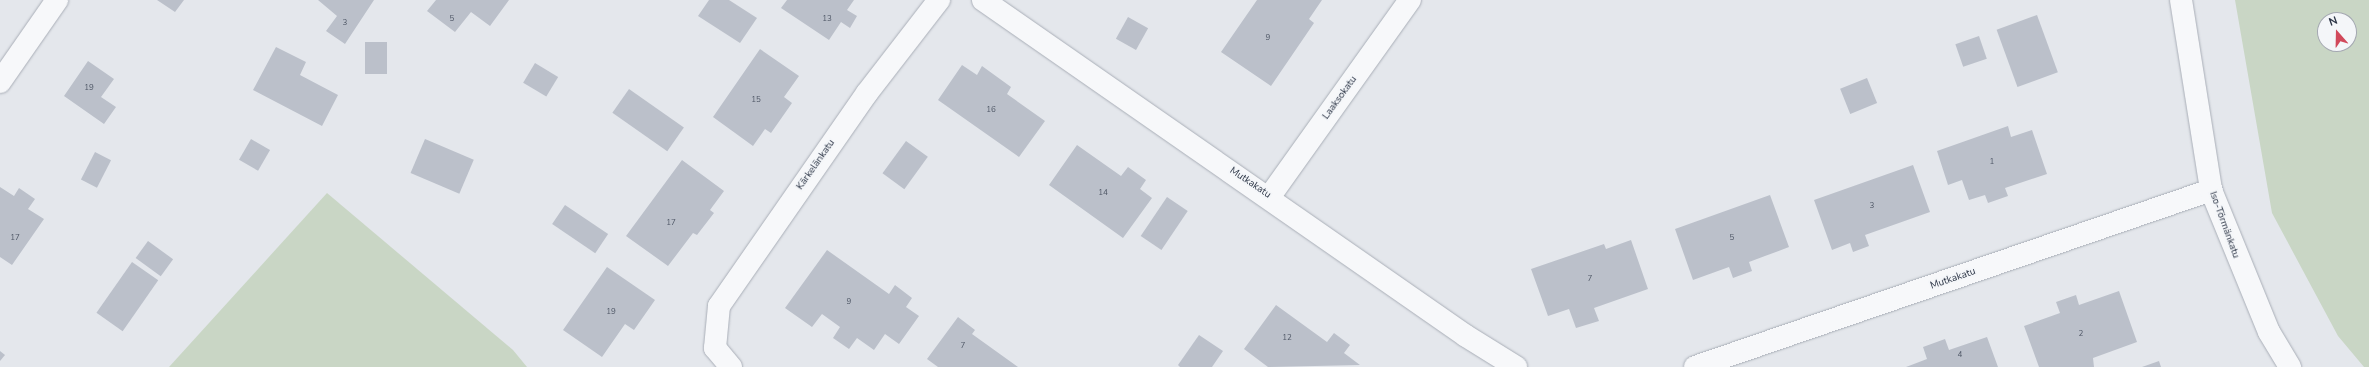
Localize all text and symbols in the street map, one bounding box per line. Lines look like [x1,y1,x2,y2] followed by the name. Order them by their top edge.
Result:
[2317,12,2357,52] north arrow
[2327,13,2339,30] text: N
[450,14,454,24] house number: 5
[822,14,832,24] house number: 13
[343,18,347,28] house number: 3
[1266,33,1270,43] house number: 9
[1320,74,1360,122] street label: Laaksokatu
[84,83,94,93] house number: 19
[751,95,761,105] house number: 15
[986,105,996,115] house number: 16
[794,138,838,192] street label: Kärkelänkatu
[1990,157,1994,167] house number: 1
[1227,165,1273,201] street label: Mutkakatu
[1098,188,1108,198] house number: 14
[2206,190,2242,260] street label: Iso-Törmänkatu
[1870,201,1874,211] house number: 3
[666,218,676,228] house number: 17
[10,233,20,243] house number: 17
[1730,233,1734,243] house number: 5
[1929,266,1977,292] street label: Mutkakatu
[1588,274,1592,284] house number: 7
[847,297,851,307] house number: 9
[606,307,616,317] house number: 19
[2079,329,2083,339] house number: 2
[1282,333,1292,343] house number: 12
[961,341,965,351] house number: 7
[1958,350,1962,360] house number: 4

